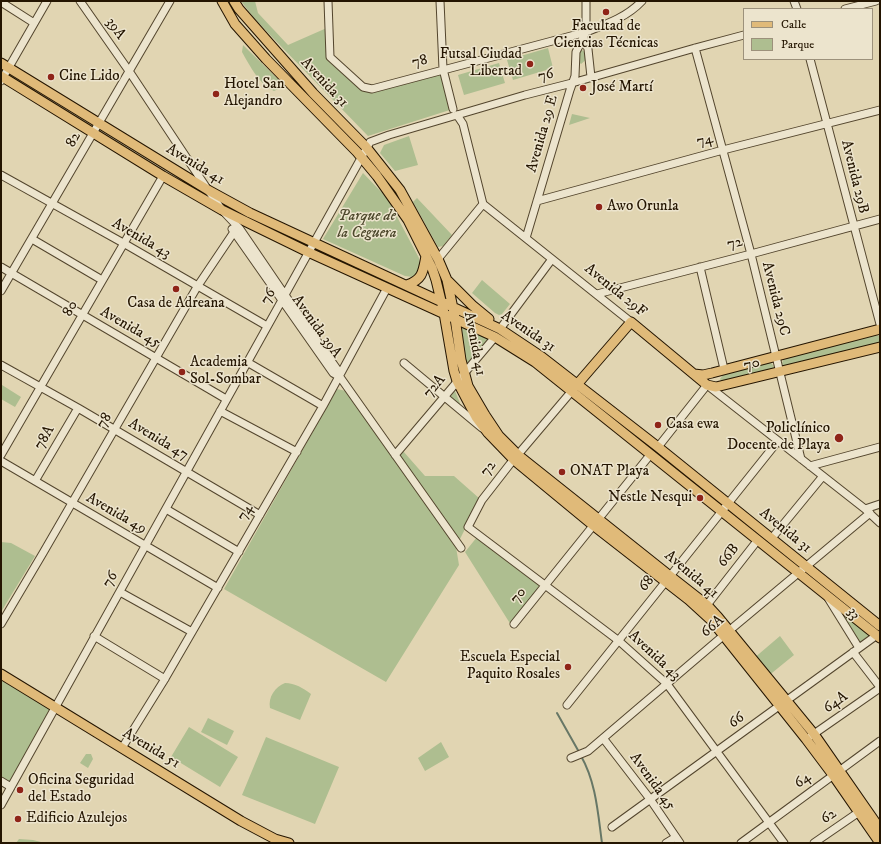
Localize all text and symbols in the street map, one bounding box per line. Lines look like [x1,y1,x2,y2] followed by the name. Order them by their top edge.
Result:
[601,7,611,17] marker: Facultad de Ciencias Técnicas
[743,8,873,60] legend
[101,15,129,43] street label: 39A
[781,17,806,32] text: Calle
[554,18,658,53] place label: Facultad de Ciencias Técnicas
[781,37,814,52] text: Parque
[440,46,522,81] place label: Futsal Ciudad Libertad
[410,51,430,73] street label: 78
[296,54,352,112] street label: Avenida 31
[525,59,535,69] marker: Futsal Ciudad Libertad
[536,65,556,87] street label: 76
[59,68,119,86] place label: Cine Lido
[46,72,56,82] marker: Cine Lido
[224,76,284,111] place label: Hotel San Alejandro
[591,79,653,97] place label: José Martí
[578,83,588,93] marker: José Martí
[211,89,221,99] marker: Hotel San Alejandro
[523,93,563,175] street label: Avenida 29 E
[62,129,86,151] street label: 82
[695,130,715,152] street label: 74
[836,138,872,216] street label: Avenida 29B
[163,141,227,189] street label: Avenida 41
[607,198,679,216] place label: Awo Orunla
[594,202,604,212] marker: Awo Orunla
[337,208,397,243] park label: Parque de la Ceguera
[108,215,174,263] street label: Avenida 43
[725,233,745,255] street label: 72
[580,260,650,322] street label: Avenida 29F
[757,260,793,338] street label: Avenida 29C
[171,284,181,294] marker: Casa de Adreana
[257,286,281,308] street label: 76
[287,292,345,362] street label: Avenida 39A
[127,295,225,313] place label: Casa de Adreana
[59,298,83,320] street label: 80
[97,304,163,352] street label: Avenida 45
[497,307,559,357] street label: Avenida 31
[459,310,489,378] street label: Avenida 41
[190,354,261,389] place label: Academia Sol-Sombar
[742,354,762,376] street label: 70
[177,367,187,377] marker: Academia Sol-Sombar
[420,372,450,402] street label: 72A
[93,410,117,432] street label: 78
[125,415,191,465] street label: Avenida 47
[666,416,719,434] place label: Casa ewa
[653,420,663,430] marker: Casa ewa
[727,420,830,455] place label: Policlínico Docente de Playa
[31,423,59,453] street label: 78A
[833,432,845,444] marker: Policlínico Docente de Playa
[477,457,501,481] street label: 72
[570,463,649,481] place label: ONAT Playa
[557,467,567,477] marker: ONAT Playa
[83,489,149,539] street label: Avenida 49
[608,489,692,507] place label: Nestle Nesqui
[695,493,705,503] marker: Nestle Nesqui
[234,501,258,525] street label: 74
[755,505,815,557] street label: Avenida 31
[714,541,744,571] street label: 66B
[660,547,722,603] street label: Avenida 41
[99,569,123,591] street label: 76
[635,572,659,596] street label: 68
[507,584,531,608] street label: 70
[842,604,864,624] street label: 33
[698,612,728,642] street label: 66A
[624,627,684,685] street label: Avenida 43
[460,649,560,684] place label: Escuela Especial Paquito Rosales
[563,662,573,672] marker: Escuela Especial Paquito Rosales
[820,688,852,718] street label: 64A
[725,709,749,733] street label: 66
[119,725,183,773] street label: Avenida 51
[625,750,679,814] street label: Avenida 45
[791,769,815,793] street label: 64
[28,772,134,807] place label: Oficina Seguridad del Estado
[15,785,25,795] marker: Oficina Seguridad del Estado
[818,805,840,829] street label: 62
[26,810,127,828] place label: Edificio Azulejos
[13,814,23,824] marker: Edificio Azulejos

